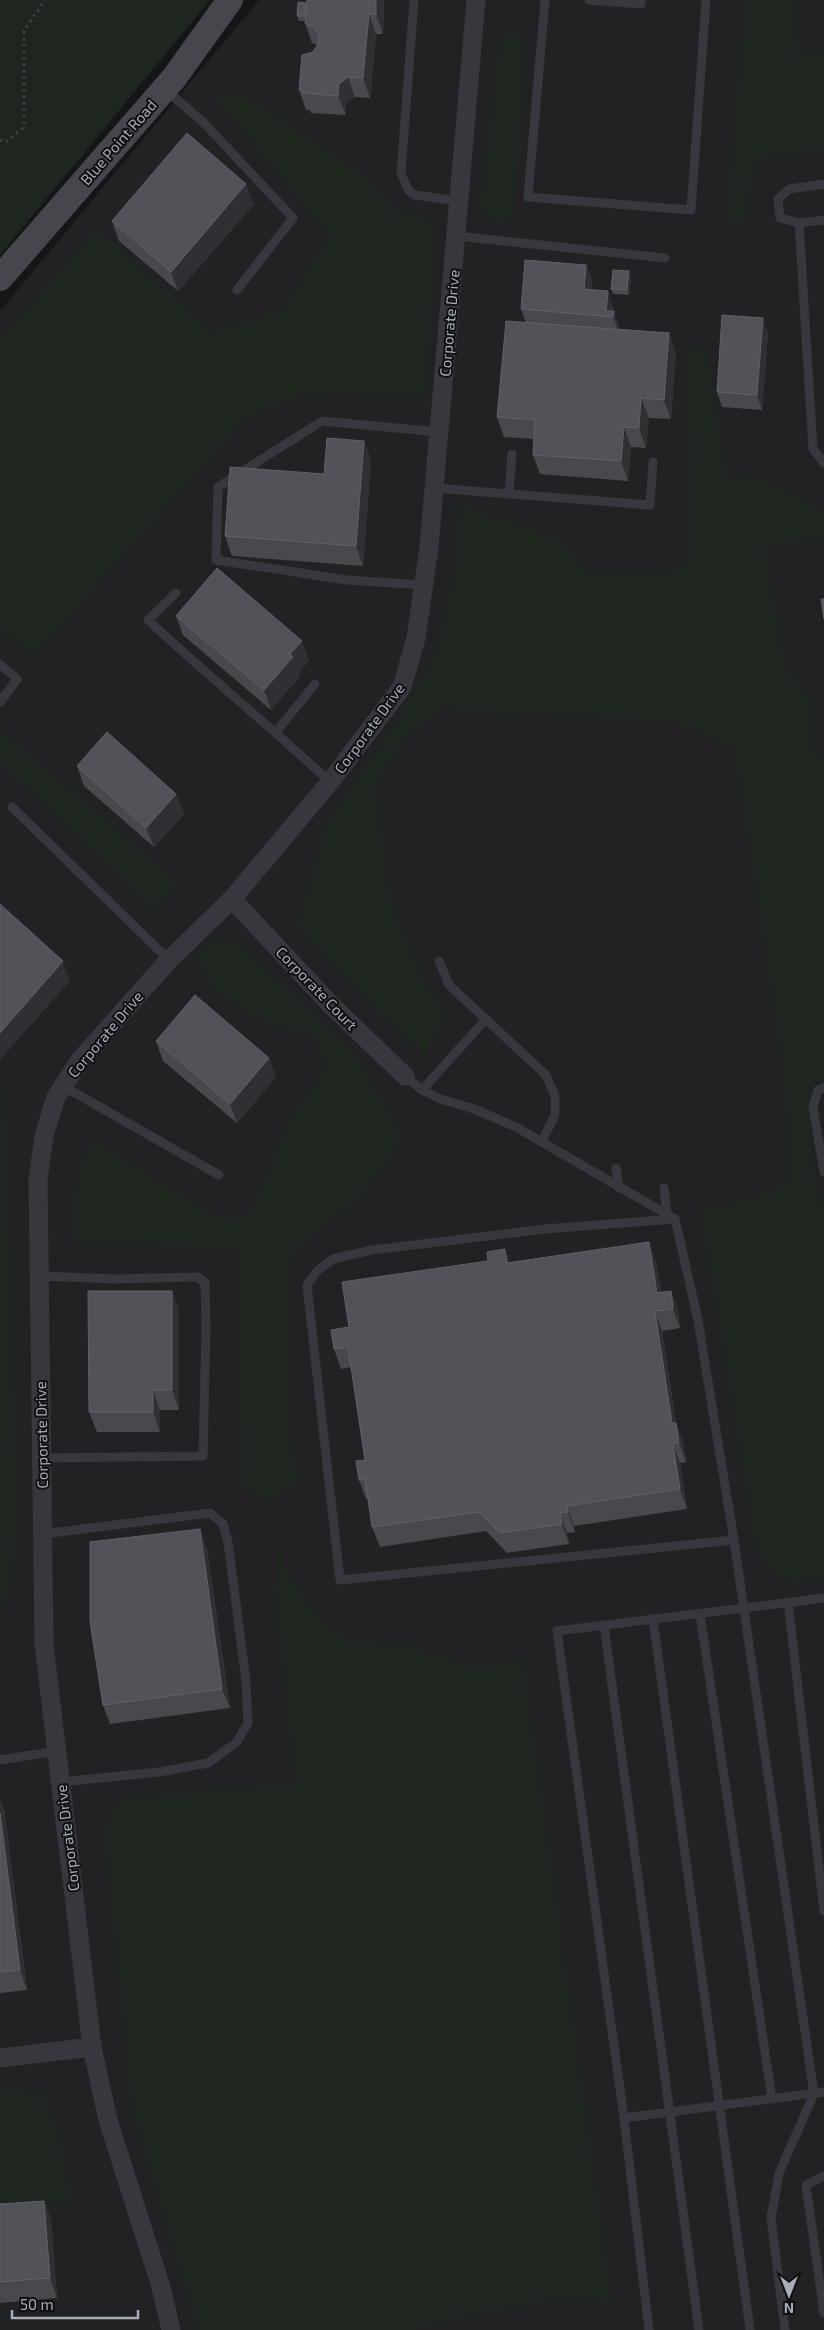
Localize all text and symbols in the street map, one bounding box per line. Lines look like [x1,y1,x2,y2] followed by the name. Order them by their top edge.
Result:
[76,96,160,188] street label: Blue Point Road
[435,269,463,377] street label: Corporate Drive
[330,679,408,777] street label: Corporate Drive
[273,943,362,1034] street label: Corporate Court
[64,987,146,1081] street label: Corporate Drive
[31,1381,51,1489] street label: Corporate Drive
[52,1784,82,1892] street label: Corporate Drive
[764,2270,814,2320] north arrow
[12,2288,139,2320] scale bar
[20,2295,54,2313] text: 50 m
[784,2300,794,2317] text: N

